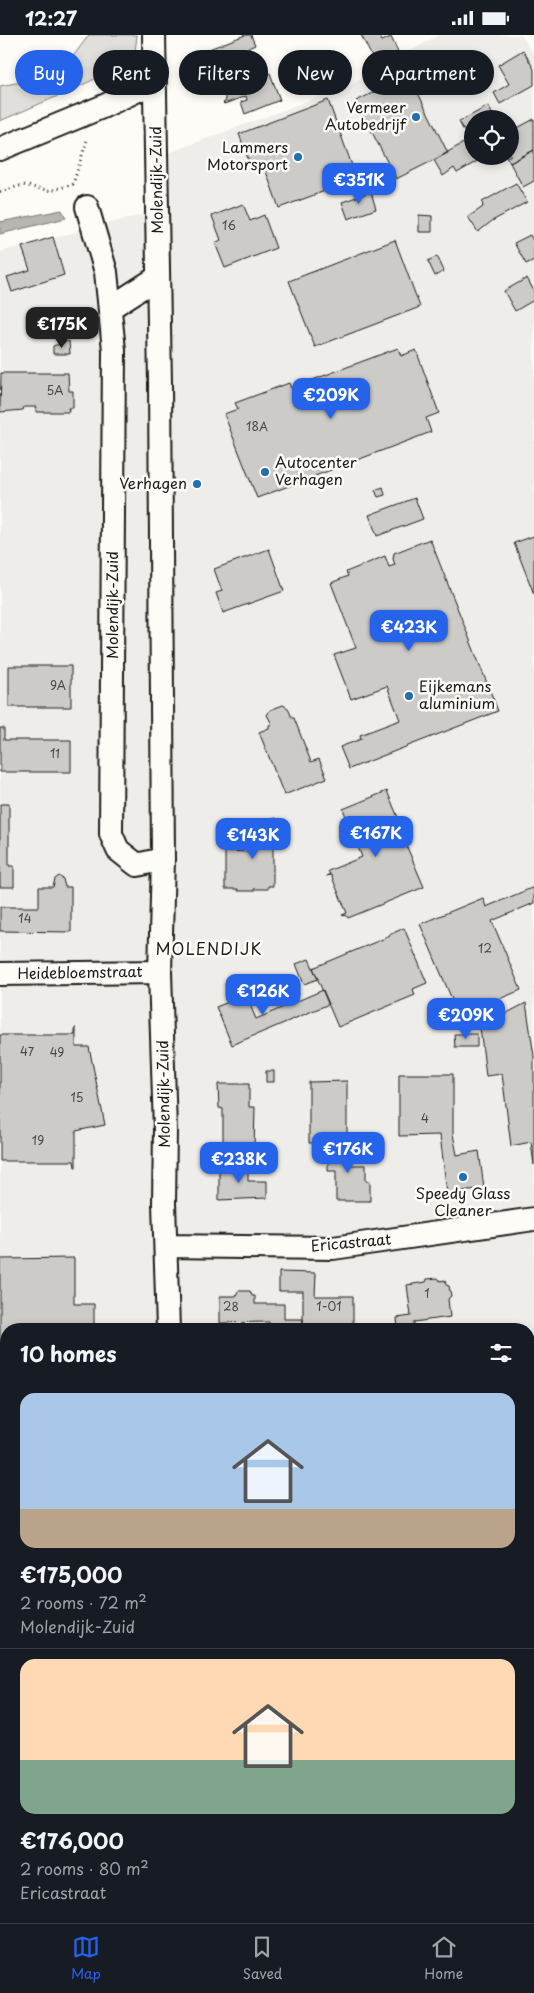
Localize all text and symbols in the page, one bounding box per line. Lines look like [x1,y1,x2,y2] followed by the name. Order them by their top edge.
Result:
[25,4,77,32] text: 12:27
[15,50,83,95] chip: Buy
[93,50,169,95] chip: Rent
[179,50,268,95] chip: Filters
[278,50,352,95] chip: New
[362,50,494,95] chip: Apartment
[325,95,407,135] place label: Vermeer Autobedrijf
[464,110,519,165] map controls
[464,110,519,165] button: locate
[410,111,422,123] marker: Vermeer Autobedrijf
[143,126,168,234] street label: Molendijk-Zuid
[207,135,288,175] place label: Lammers Motorsport
[292,151,304,163] marker: Lammers Motorsport
[324,163,394,205] pin: €351K
[333,167,385,191] text: €351K
[222,216,236,234] house number: 16
[27,307,97,349] pin: €175K
[37,311,87,335] text: €175K
[296,377,366,420] pin: €209K
[47,381,63,399] house number: 5A
[303,382,359,406] text: €209K
[246,417,268,435] house number: 18A
[275,450,357,490] place label: Autocenter Verhagen
[259,466,271,478] marker: Autocenter Verhagen
[119,471,187,494] place label: Verhagen
[191,478,203,490] marker: Verhagen
[100,551,123,659] street label: Molendijk-Zuid
[374,609,444,652] pin: €423K
[381,614,437,638] text: €423K
[419,674,495,714] place label: Eijkemans aluminium
[50,676,66,694] house number: 9A
[403,690,415,702] marker: Eijkemans aluminium
[50,744,60,762] house number: 11
[341,815,411,858] pin: €167K
[218,817,288,860] pin: €143K
[350,820,402,844] text: €167K
[227,822,279,846] text: €143K
[18,909,32,927] house number: 14
[156,936,262,960] district label: MOLENDIJK
[478,939,492,957] house number: 12
[17,959,143,984] street label: Heidebloemstraat
[228,973,298,1016] pin: €126K
[237,978,290,1002] text: €126K
[431,997,501,1040] pin: €209K
[438,1002,494,1026] text: €209K
[150,1040,175,1148] street label: Molendijk-Zuid
[20,1042,35,1060] house number: 47
[50,1043,64,1061] house number: 49
[70,1088,84,1106] house number: 15
[421,1109,429,1127] house number: 4
[32,1131,44,1149] house number: 19
[313,1131,383,1174] pin: €176K
[323,1136,373,1160] text: €176K
[204,1141,274,1184] pin: €238K
[211,1146,267,1170] text: €238K
[457,1171,469,1183] marker: Speedy Glass Cleaner
[416,1181,510,1221] place label: Speedy Glass Cleaner
[310,1227,392,1256] street label: Ericastraat
[424,1284,430,1302] house number: 1
[223,1297,239,1315] house number: 28
[316,1297,342,1315] house number: 1-01
[20,1337,117,1369] text: 10 homes
[487,1339,515,1367] icon: filters
[223,1426,313,1516] icon: home
[20,1558,122,1590] text: €175,000
[20,1590,147,1614] text: 2 rooms · 72 m²
[20,1614,135,1638] text: Molendijk-Zuid
[223,1691,313,1781] icon: home
[20,1824,124,1856] text: €176,000
[20,1856,149,1880] text: 2 rooms · 80 m²
[20,1880,106,1904] text: Ericastraat
[71,1933,101,1984] tab: Map
[243,1933,282,1984] tab: Saved
[424,1933,463,1984] tab: Home

